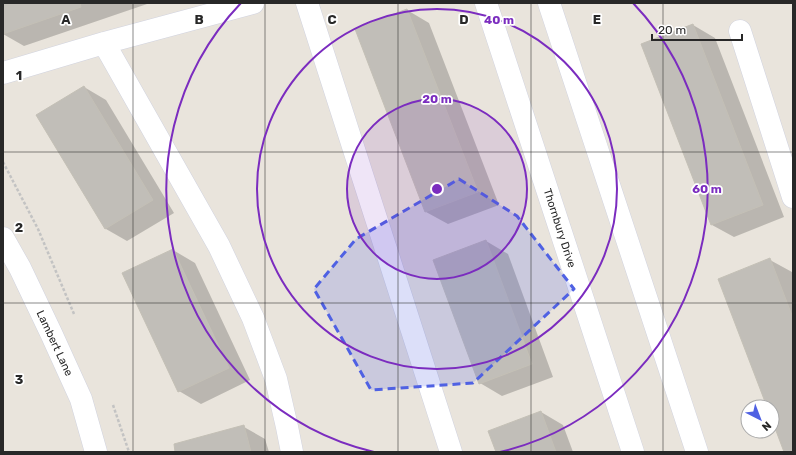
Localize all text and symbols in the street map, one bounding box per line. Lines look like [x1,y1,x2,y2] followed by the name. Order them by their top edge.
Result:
[61,12,71,27] text: A
[194,12,204,27] text: B
[327,12,337,27] text: C
[459,12,469,27] text: D
[593,12,601,27] text: E
[484,13,514,27] text: 40 m
[652,16,742,42] scale bar
[658,23,686,37] text: 20 m
[16,68,22,83] text: 1
[422,92,452,106] text: 20 m
[430,182,444,196] centre of rings
[692,182,722,196] text: 60 m
[541,187,578,269] street label: Thornbury Drive
[15,220,23,235] text: 2
[34,308,75,378] street label: Lambert Lane
[15,372,24,387] text: 3
[740,399,780,439] north arrow
[759,419,774,434] text: N

